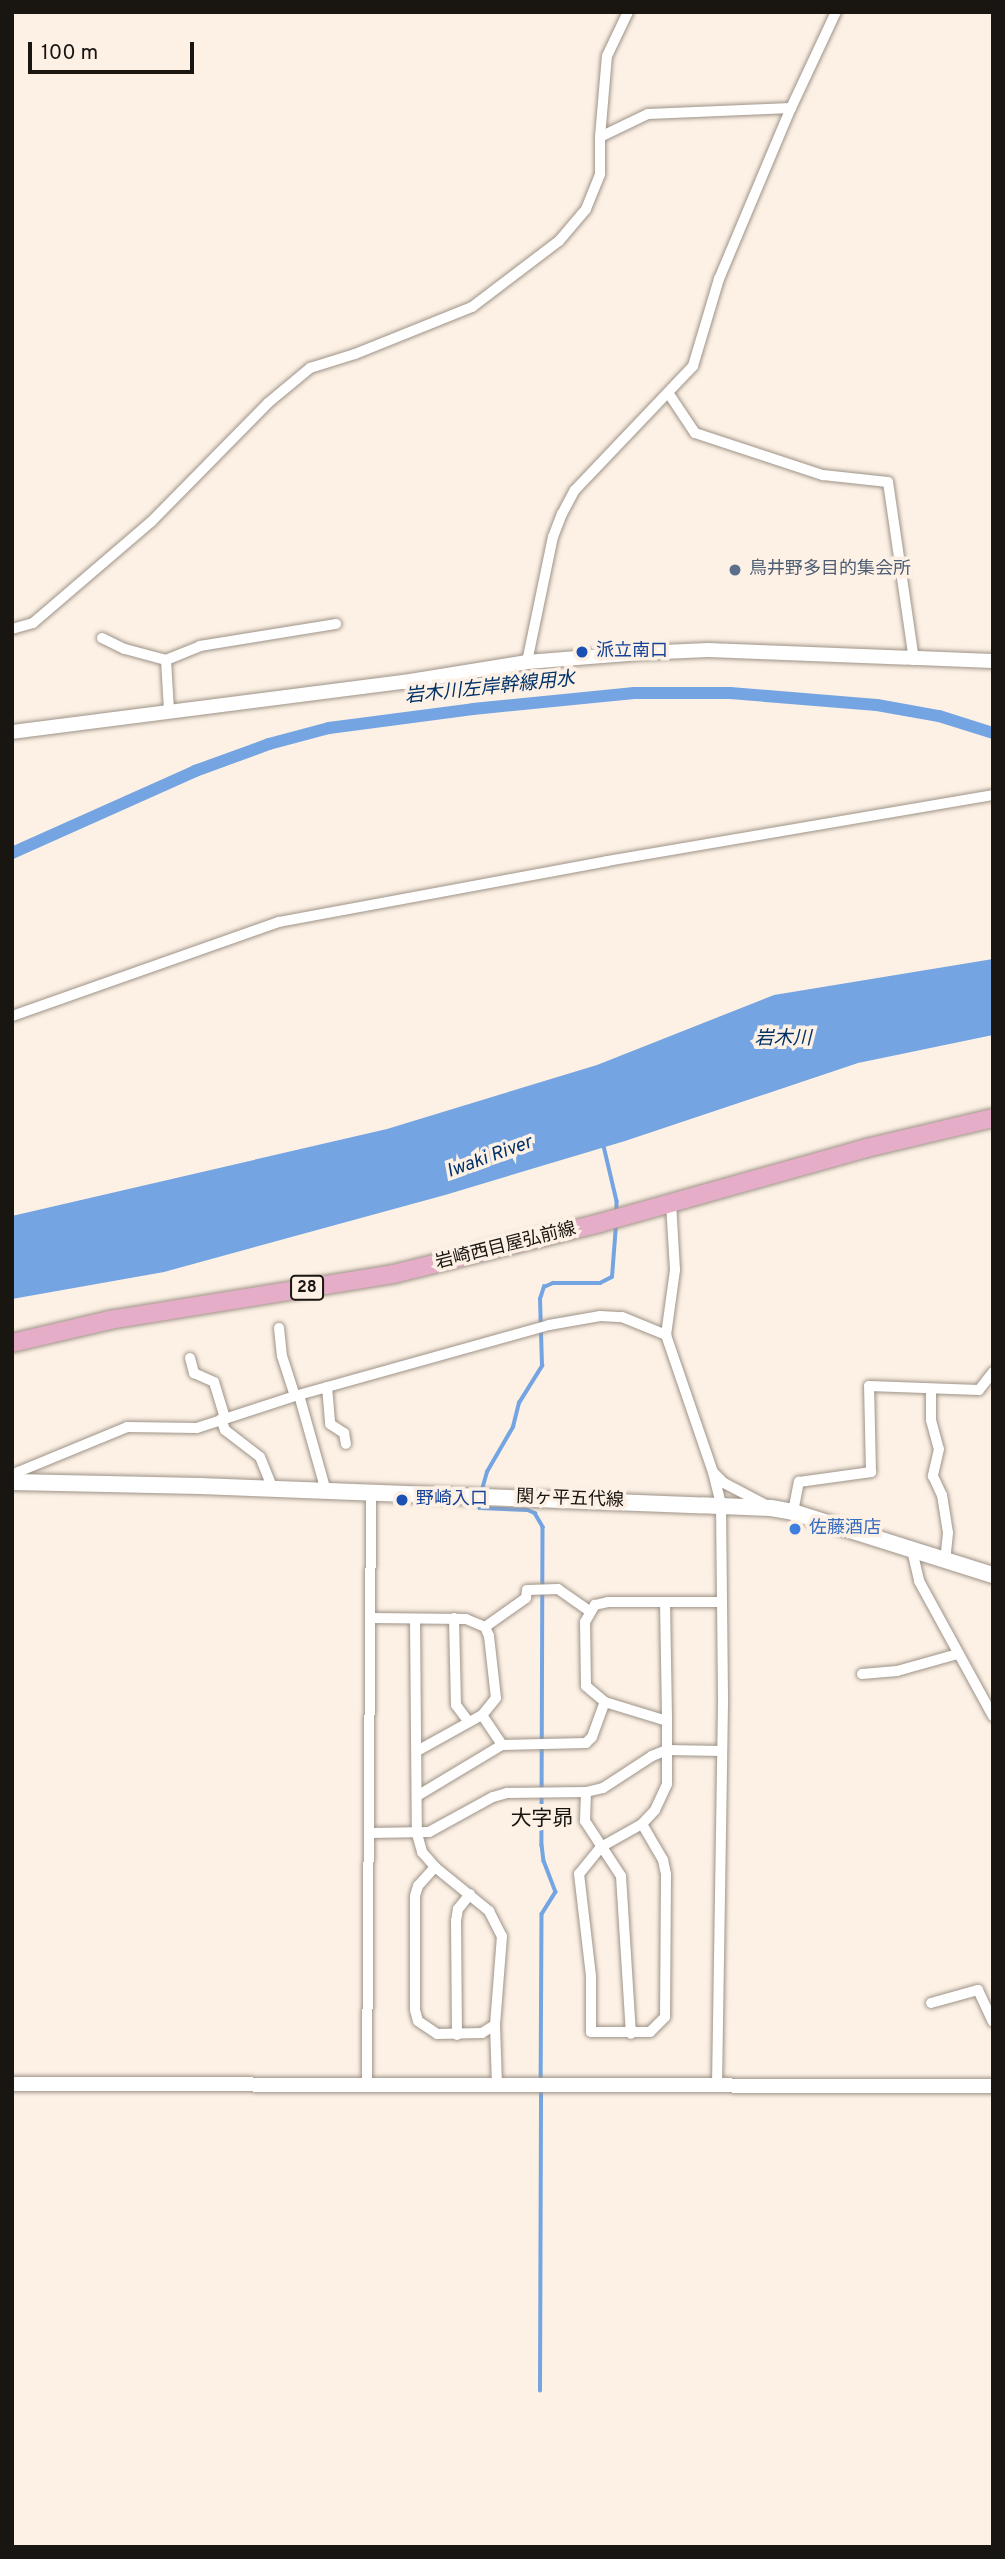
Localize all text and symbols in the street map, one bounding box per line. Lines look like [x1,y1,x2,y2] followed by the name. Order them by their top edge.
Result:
[32,28,198,72] scale bar
[41,40,98,67] text: 100 m
[749,559,911,581] place label: 鳥井野多目的集会所
[727,562,743,578] marker: 鳥井野多目的集会所
[596,641,668,663] place label: 派立南口
[574,644,590,660] marker: 派立南口
[404,669,576,709] water label: 岩木川左岸幹線用水
[755,1029,811,1051] water label: 岩木川
[444,1132,536,1184] water label: Iwaki River
[434,1219,578,1275] street label: 岩崎西目屋弘前線
[290,1276,324,1300] road number: 28
[516,1487,624,1513] street label: 関ヶ平五代線
[416,1489,488,1511] place label: 野崎入口
[394,1492,410,1508] marker: 野崎入口
[809,1518,881,1540] place label: 佐藤酒店
[787,1521,803,1537] marker: 佐藤酒店
[511,1807,573,1833] district label: 大字昴

